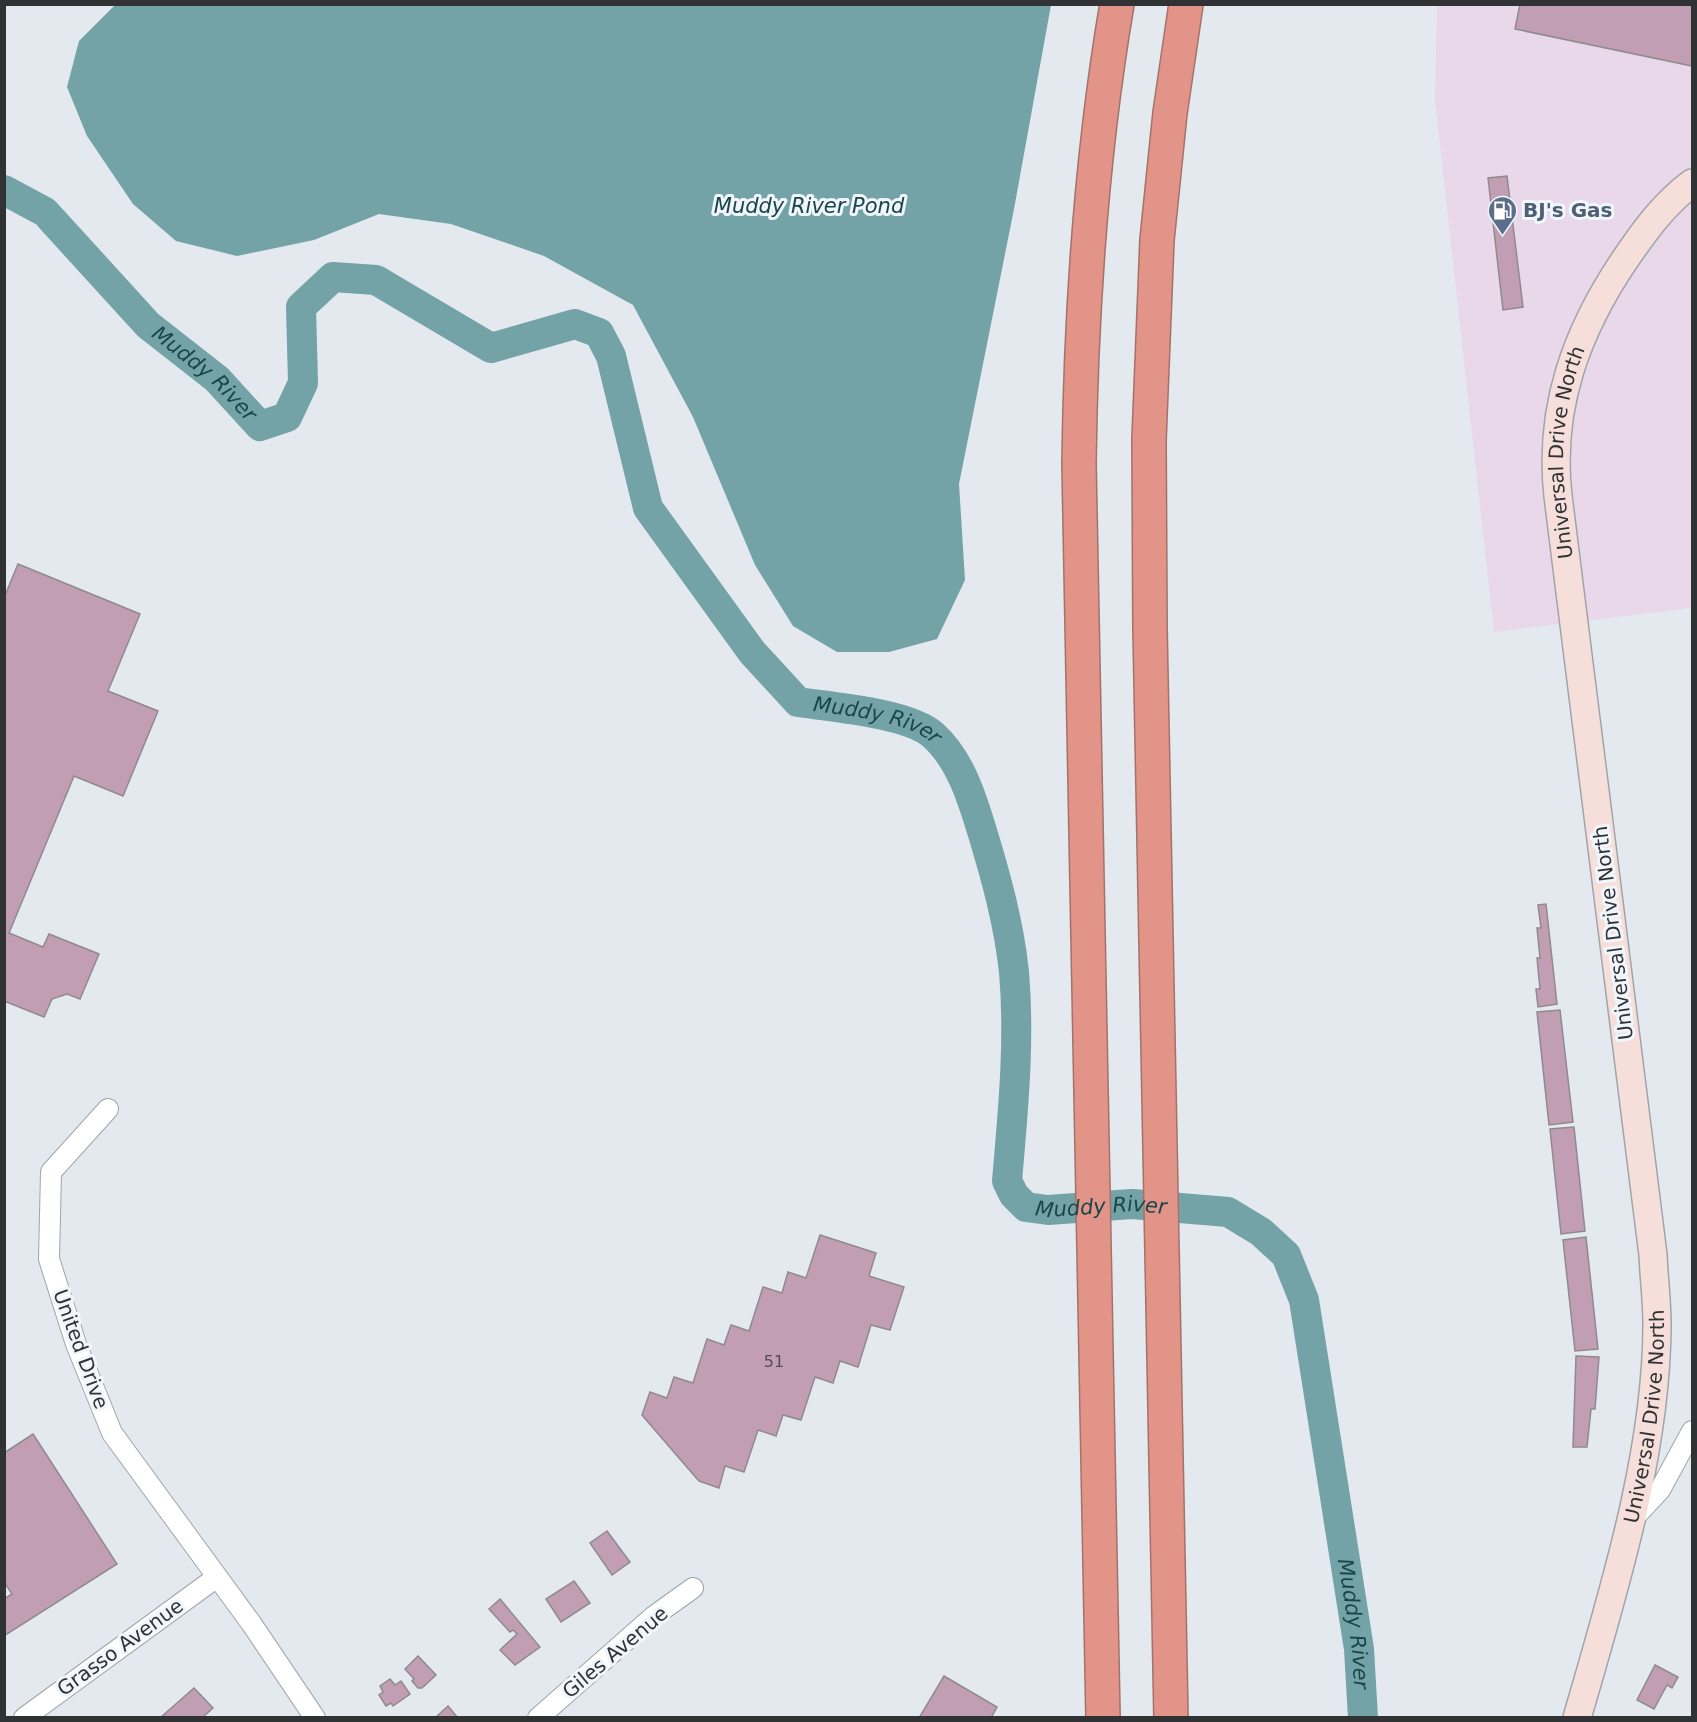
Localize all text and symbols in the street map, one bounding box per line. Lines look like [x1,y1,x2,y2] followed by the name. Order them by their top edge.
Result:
[714,194,905,218] water label: Muddy River Pond
[1486,194,1518,236] fuel station icon: BJ's Gas
[1523,198,1613,222] place label: BJ's Gas
[147,321,262,427] water label: Muddy River
[1544,342,1589,560] street label: Universal Drive North
[812,692,947,750] water label: Muddy River
[1588,825,1638,1041] street label: Universal Drive North
[1034,1192,1169,1223] water label: Muddy River
[48,1286,114,1412] street label: United Drive
[1619,1309,1669,1526] street label: Universal Drive North
[764,1352,784,1371] house number: 51
[1333,1557,1373,1691] water label: Muddy River
[52,1593,188,1701] street label: Grasso Avenue
[557,1601,673,1703] street label: Giles Avenue

